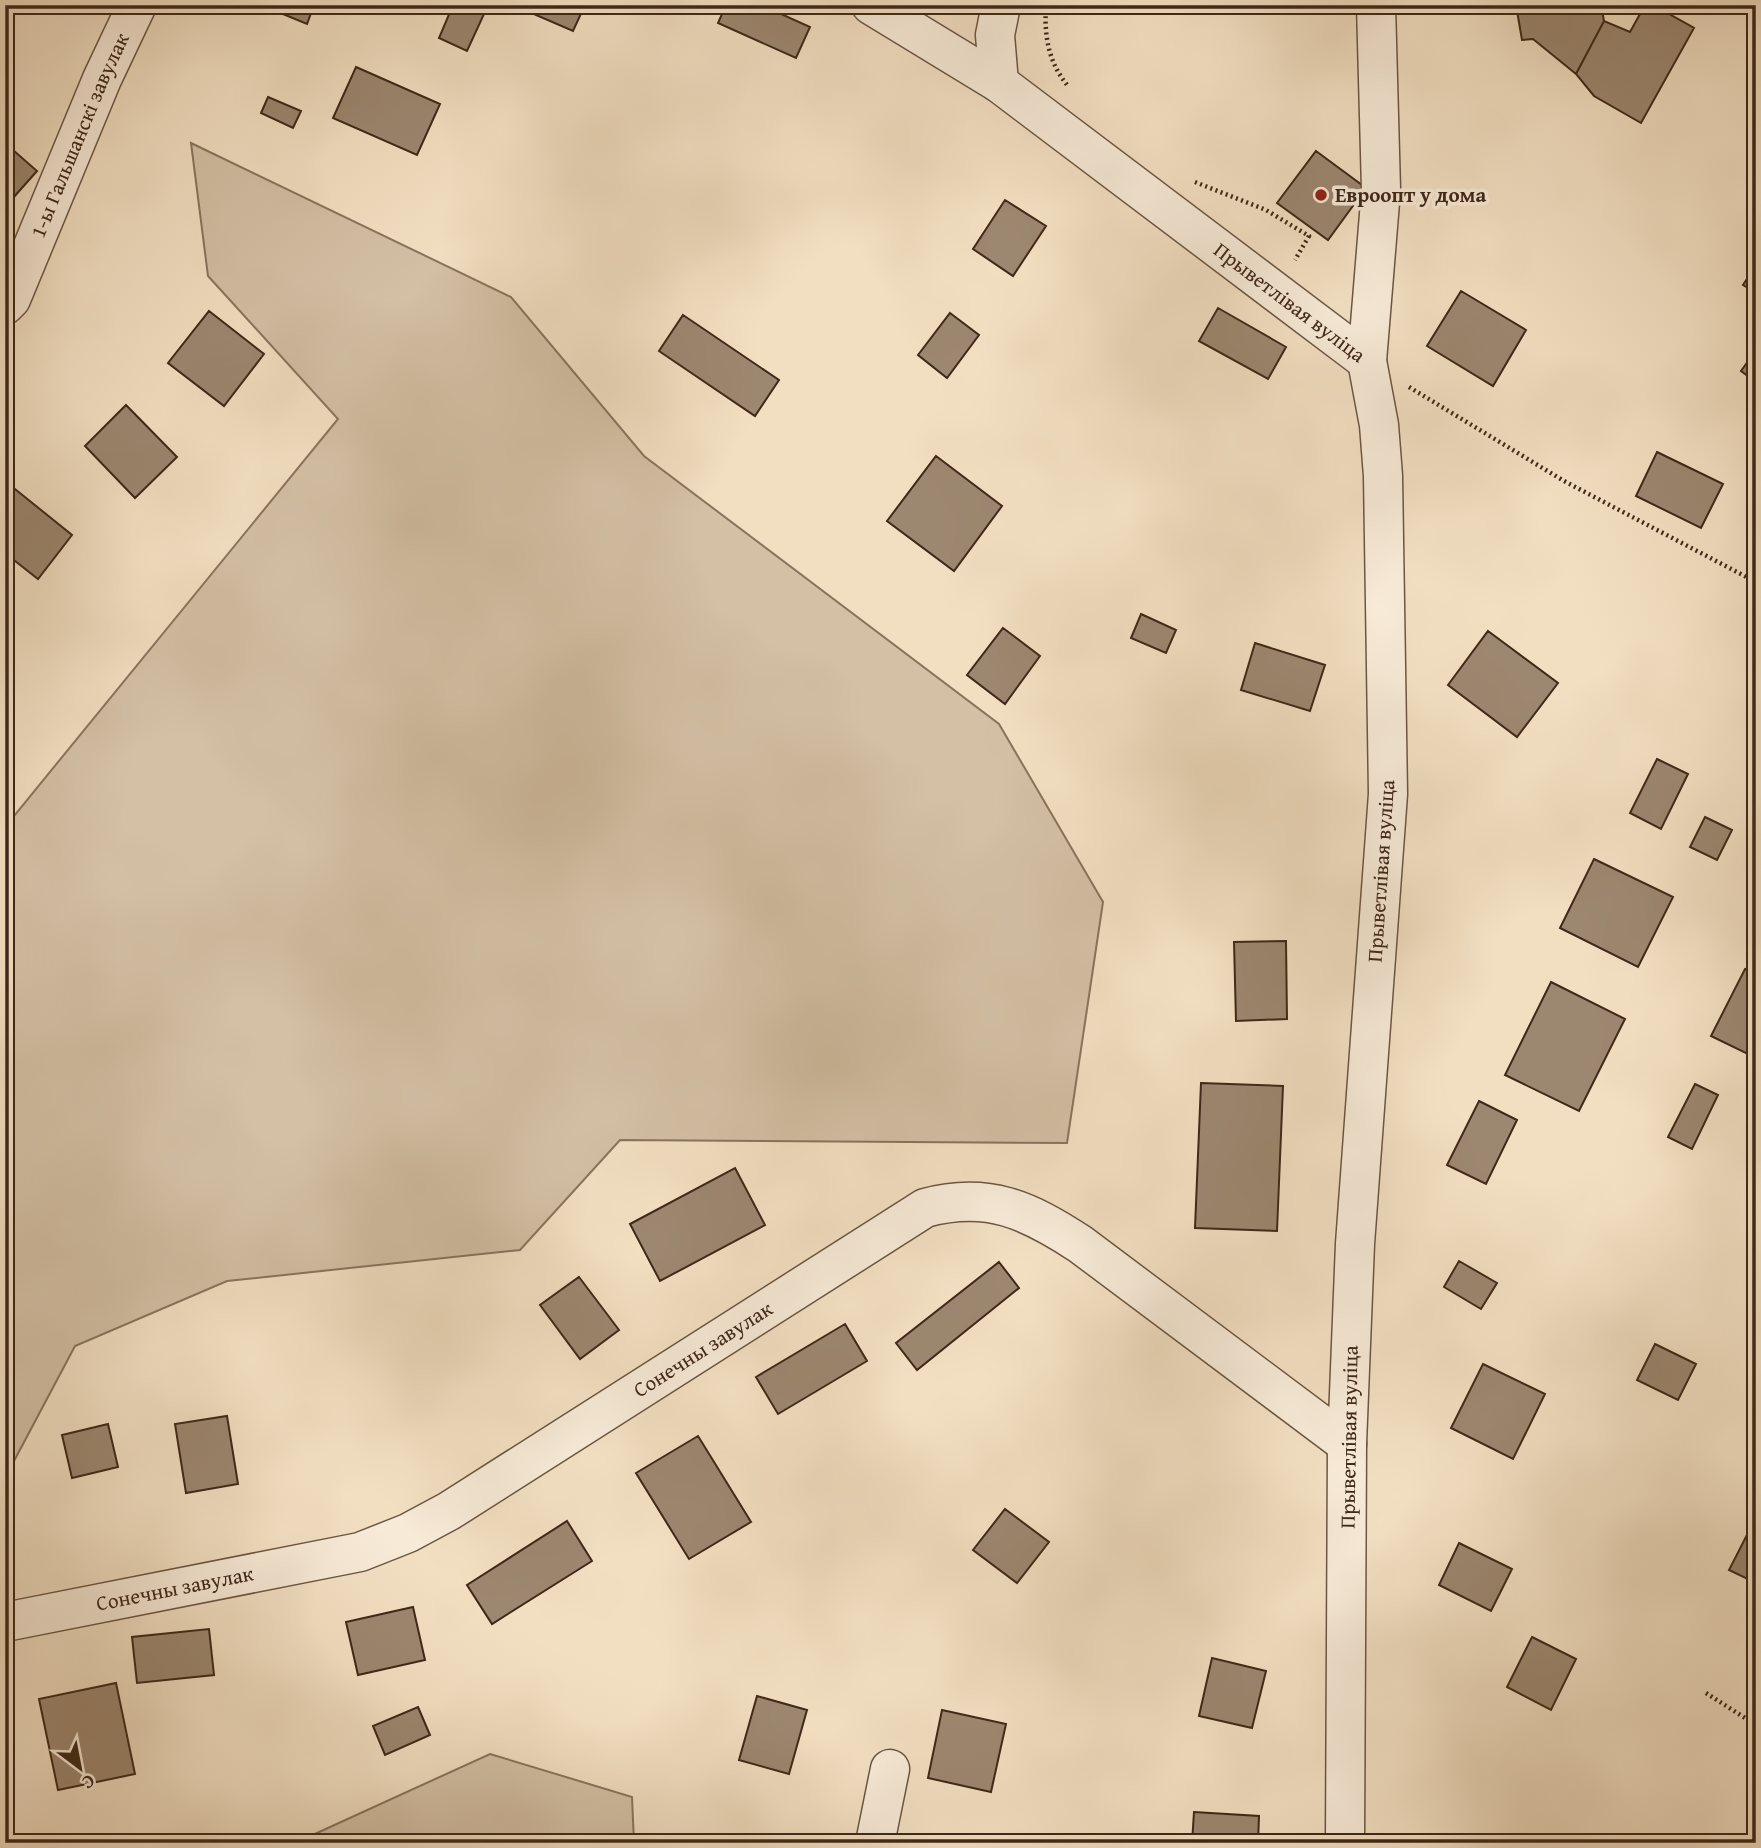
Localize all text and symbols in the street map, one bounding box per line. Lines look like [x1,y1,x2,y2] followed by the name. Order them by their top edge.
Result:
[22,27,137,242] street label: 1-ы Гальшанскі завулак
[1335,179,1486,210] place label: Евроопт у дома
[1313,187,1329,203] marker: Евроопт у дома
[1207,234,1372,370] street label: Прыветлівая вуліца
[1359,779,1402,963] street label: Прыветлівая вуліца
[627,1293,778,1405] street label: Сонечны завулак
[1331,1345,1366,1529] street label: Прыветлівая вуліца
[93,1557,256,1619] street label: Сонечны завулак
[46,1732,116,1802] north arrow
[77,1768,101,1797] text: С

